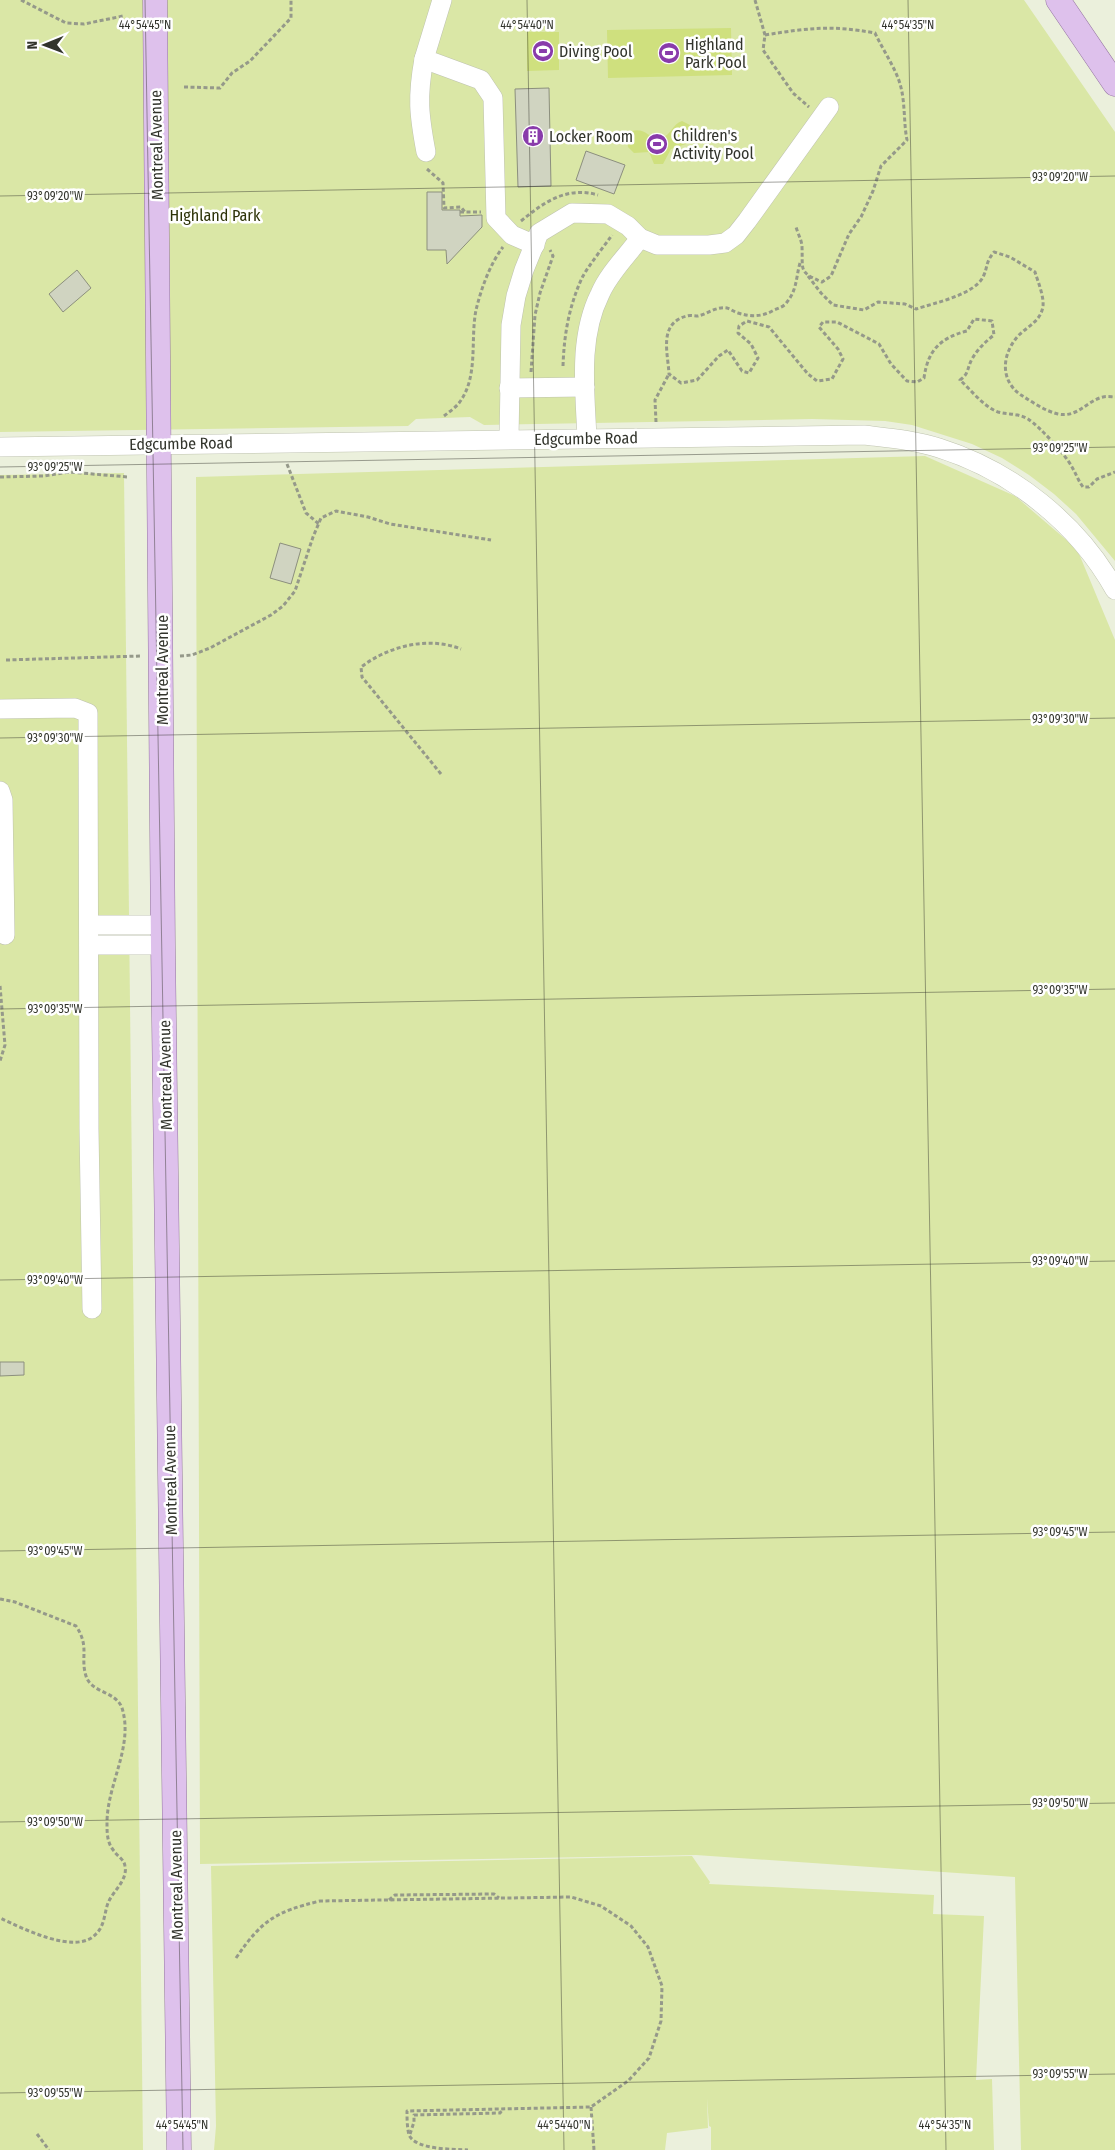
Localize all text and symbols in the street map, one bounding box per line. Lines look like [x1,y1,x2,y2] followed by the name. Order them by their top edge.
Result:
[119,18,171,32] text: 44°54'45"N
[500,18,554,32] text: 44°54'40"N
[882,18,934,32] text: 44°54'35"N
[20,20,70,70] north arrow
[685,35,746,72] place label: Highland Park Pool
[531,39,555,63] sports icon: Diving Pool
[24,41,41,50] text: N
[657,41,681,65] sports icon: Highland Park Pool
[559,42,632,61] place label: Diving Pool
[146,90,167,200] street label: Montreal Avenue
[521,124,545,148] building icon: Locker Room
[673,126,754,163] place label: Children's Activity Pool
[549,127,633,146] place label: Locker Room
[645,132,669,156] sports icon: Children's Activity Pool
[1032,170,1088,184] text: 93°09'20"W
[27,189,83,203] text: 93°09'20"W
[170,206,261,225] park label: Highland Park
[534,428,638,449] street label: Edgcumbe Road
[129,433,233,454] street label: Edgcumbe Road
[1032,441,1088,455] text: 93°09'25"W
[27,460,83,474] text: 93°09'25"W
[153,615,172,725] street label: Montreal Avenue
[1032,712,1088,726] text: 93°09'30"W
[27,731,83,745] text: 93°09'30"W
[1032,983,1088,997] text: 93°09'35"W
[27,1002,83,1016] text: 93°09'35"W
[155,1020,176,1130] street label: Montreal Avenue
[1032,1254,1088,1268] text: 93°09'40"W
[27,1273,83,1287] text: 93°09'40"W
[160,1425,181,1535] street label: Montreal Avenue
[1033,1525,1087,1539] text: 93°09'45"W
[28,1544,82,1558] text: 93°09'45"W
[1032,1796,1088,1810] text: 93°09'50"W
[27,1815,83,1829] text: 93°09'50"W
[166,1830,187,1940] street label: Montreal Avenue
[1032,2067,1088,2081] text: 93°09'55"W
[27,2086,83,2100] text: 93°09'55"W
[156,2118,208,2132] text: 44°54'45"N
[537,2118,591,2132] text: 44°54'40"N
[919,2118,971,2132] text: 44°54'35"N

